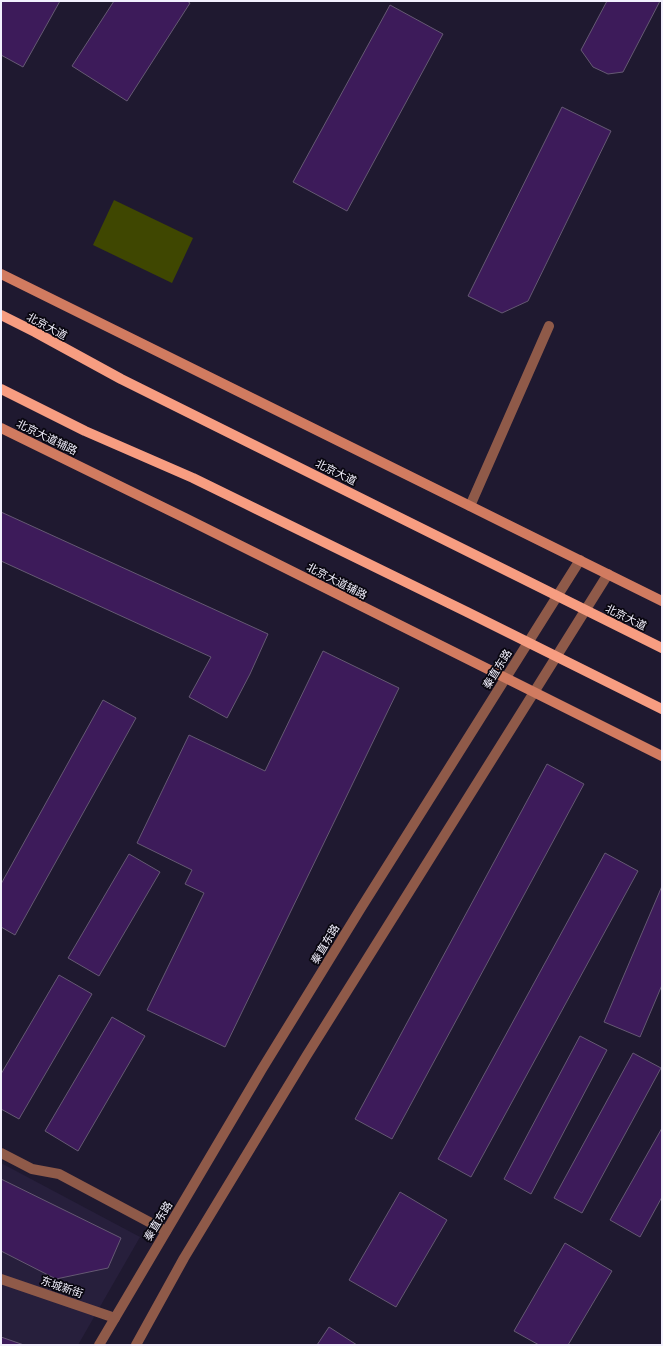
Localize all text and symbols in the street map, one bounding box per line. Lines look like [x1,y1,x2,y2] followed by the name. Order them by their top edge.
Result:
[24,309,70,343] street label: 北京大道
[14,416,80,458] street label: 北京大道辅路
[313,456,359,488] street label: 北京大道
[304,560,370,602] street label: 北京大道辅路
[603,601,649,633] street label: 北京大道
[479,647,515,691] street label: 秦直东路
[308,922,342,966] street label: 秦直东路
[141,1199,175,1243] street label: 秦直东路
[39,1273,85,1301] street label: 东城新街

